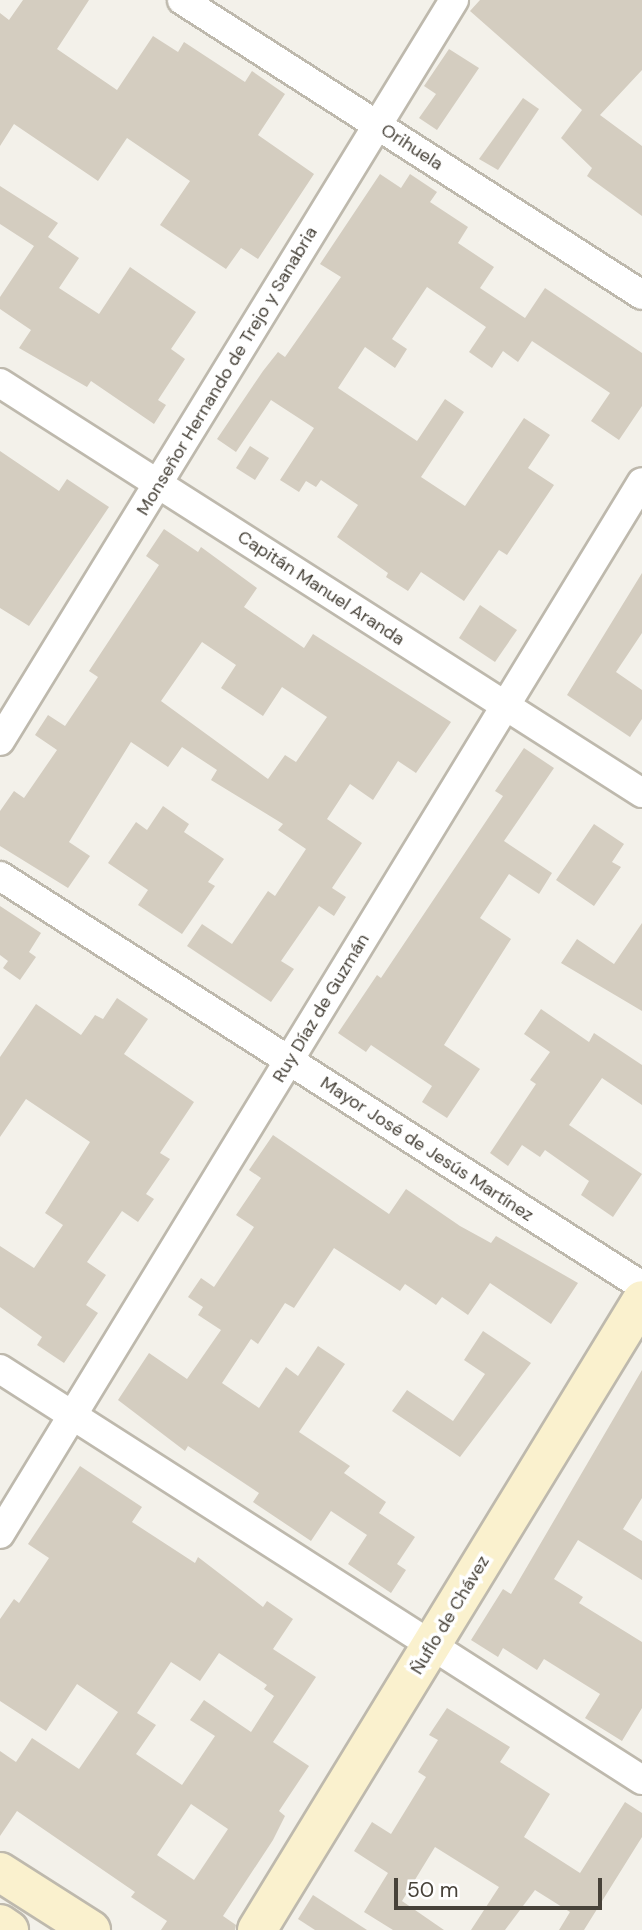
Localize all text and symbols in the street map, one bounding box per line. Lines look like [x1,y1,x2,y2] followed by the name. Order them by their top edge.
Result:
[377,119,447,175] street label: Orihuela
[132,223,322,519] street label: Monseñor Hernando de Trejo y Sanabria
[233,526,409,650] street label: Capitán Manuel Aranda
[268,930,374,1086] street label: Ruy Díaz de Guzmán
[316,1072,538,1226] street label: Mayor José de Jesús Martínez
[406,1552,494,1678] street label: Ñuflo de Chávez
[397,1864,605,1908] scale bar
[407,1876,458,1904] text: 50 m

